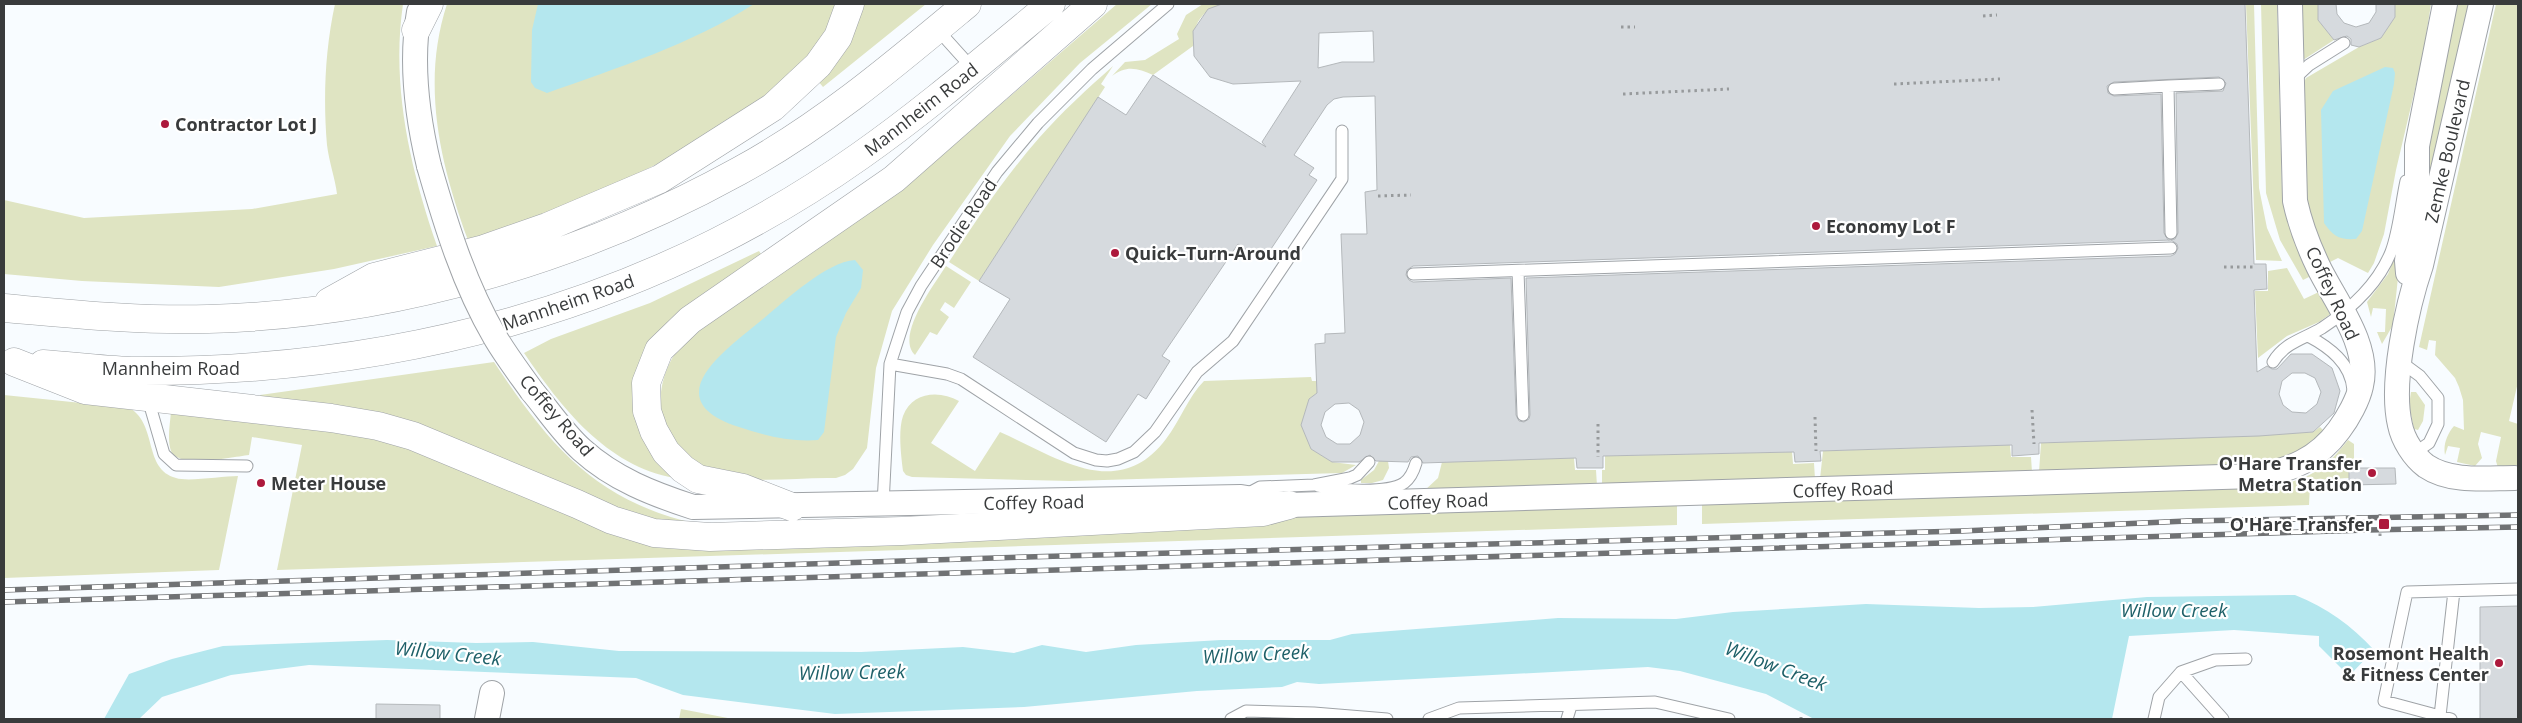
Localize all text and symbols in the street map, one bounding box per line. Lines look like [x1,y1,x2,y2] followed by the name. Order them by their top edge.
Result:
[859,57,983,161] street label: Mannheim Road
[2419,77,2475,225] street label: Zemke Boulevard
[175,112,317,136] place label: Contractor Lot J
[159,118,171,130] marker: Contractor Lot J
[924,174,1002,272] street label: Brodie Road
[1826,214,1956,238] place label: Economy Lot F
[1810,220,1822,232] marker: Economy Lot F
[1125,241,1301,265] place label: Quick–Turn-Around
[2301,242,2365,344] street label: Coffey Road
[1109,247,1121,259] marker: Quick–Turn-Around
[499,268,637,336] street label: Mannheim Road
[102,356,240,380] street label: Mannheim Road
[515,369,599,461] street label: Coffey Road
[2219,451,2362,496] place label: O'Hare Transfer Metra Station
[2366,467,2378,479] marker: O'Hare Transfer Metra Station
[271,471,386,495] place label: Meter House
[1792,475,1894,503] street label: Coffey Road
[255,477,267,489] marker: Meter House
[1387,487,1489,515] street label: Coffey Road
[983,489,1085,515] street label: Coffey Road
[2230,512,2373,536] place label: O'Hare Transfer
[2377,517,2391,531] marker: O'Hare Transfer
[2121,597,2228,623] water label: Willow Creek
[394,634,503,672] water label: Willow Creek
[1722,635,1831,698] water label: Willow Creek
[1202,638,1311,670] water label: Willow Creek
[2333,641,2489,686] place label: Rosemont Health & Fitness Center
[2493,657,2505,669] marker: Rosemont Health & Fitness Center
[798,658,906,686] water label: Willow Creek

